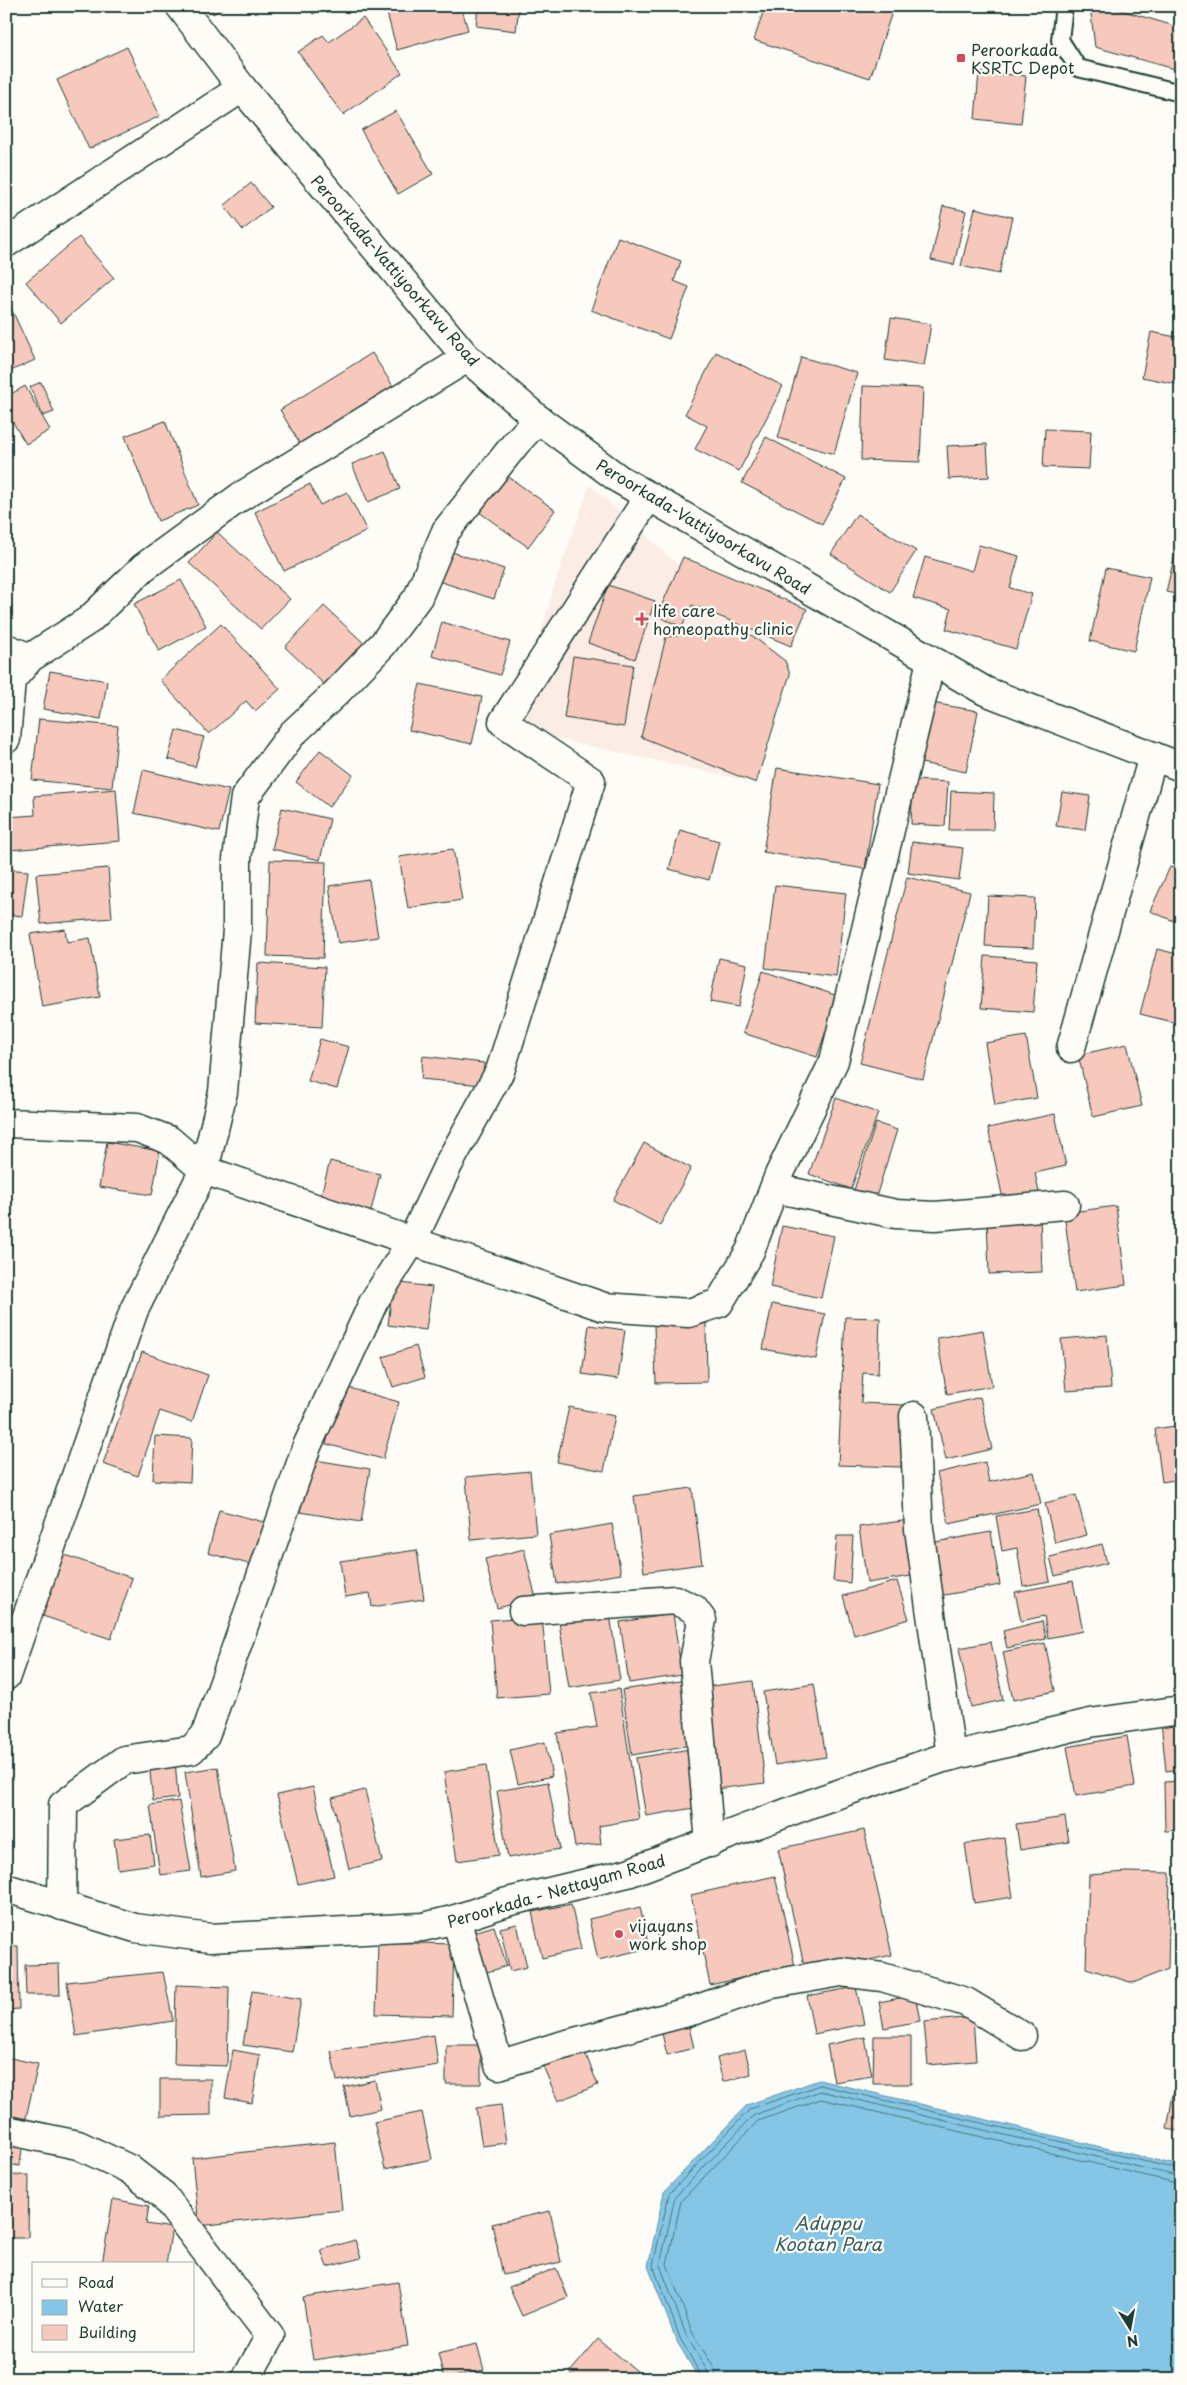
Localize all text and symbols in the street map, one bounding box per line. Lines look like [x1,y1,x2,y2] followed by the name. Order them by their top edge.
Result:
[971,37,1075,79] place label: Peroorkada KSRTC Depot
[955,52,967,64] marker: Peroorkada KSRTC Depot
[306,169,486,371] street label: Peroorkada-Vattiyoorkavu Road
[592,452,816,600] street label: Peroorkada-Vattiyoorkavu Road
[653,598,793,640] place label: life care homeopathy clinic
[635,612,649,626] marker: life care homeopathy clinic
[444,1847,668,1933] street label: Peroorkada - Nettayam Road
[629,1913,707,1955] place label: vijayans work shop
[613,1928,625,1940] marker: vijayans work shop
[774,2209,882,2257] water label: Aduppu Kootan Para
[32,2262,195,2352] legend
[78,2270,114,2293] text: Road
[78,2294,123,2317] text: Water
[1104,2302,1154,2352] north arrow
[78,2320,137,2343] text: Building
[1125,2330,1140,2353] text: N

